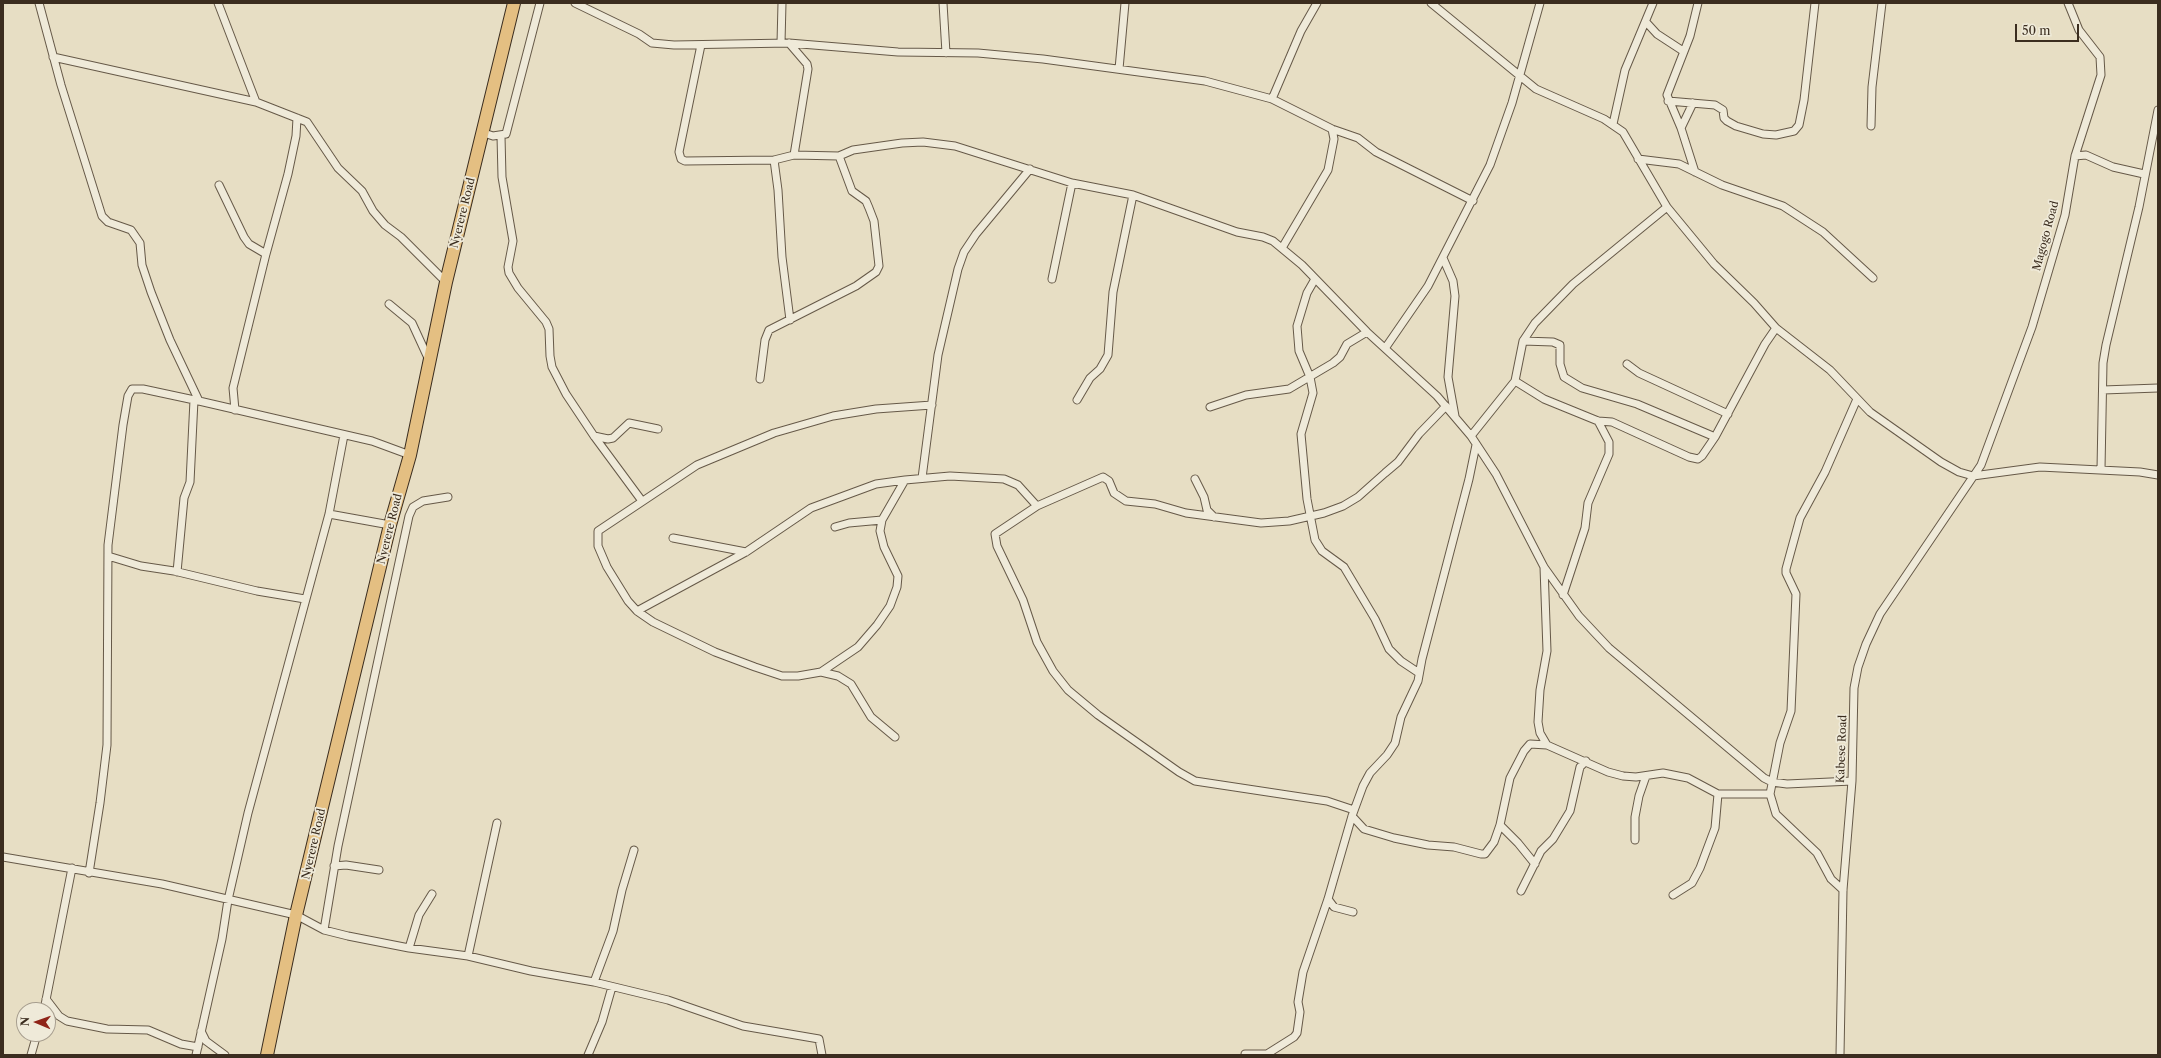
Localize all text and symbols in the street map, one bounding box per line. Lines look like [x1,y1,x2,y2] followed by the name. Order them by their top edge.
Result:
[2017,16,2081,42] scale bar
[2022,23,2051,38] text: 50 m
[448,176,478,250] street label: Nyerere Road
[2030,200,2062,272] street label: Magogo Road
[375,492,405,566] street label: Nyerere Road
[1834,715,1850,783] street label: Kabese Road
[299,807,329,881] street label: Nyerere Road
[16,1002,56,1042] north arrow
[18,1017,32,1027] text: N

